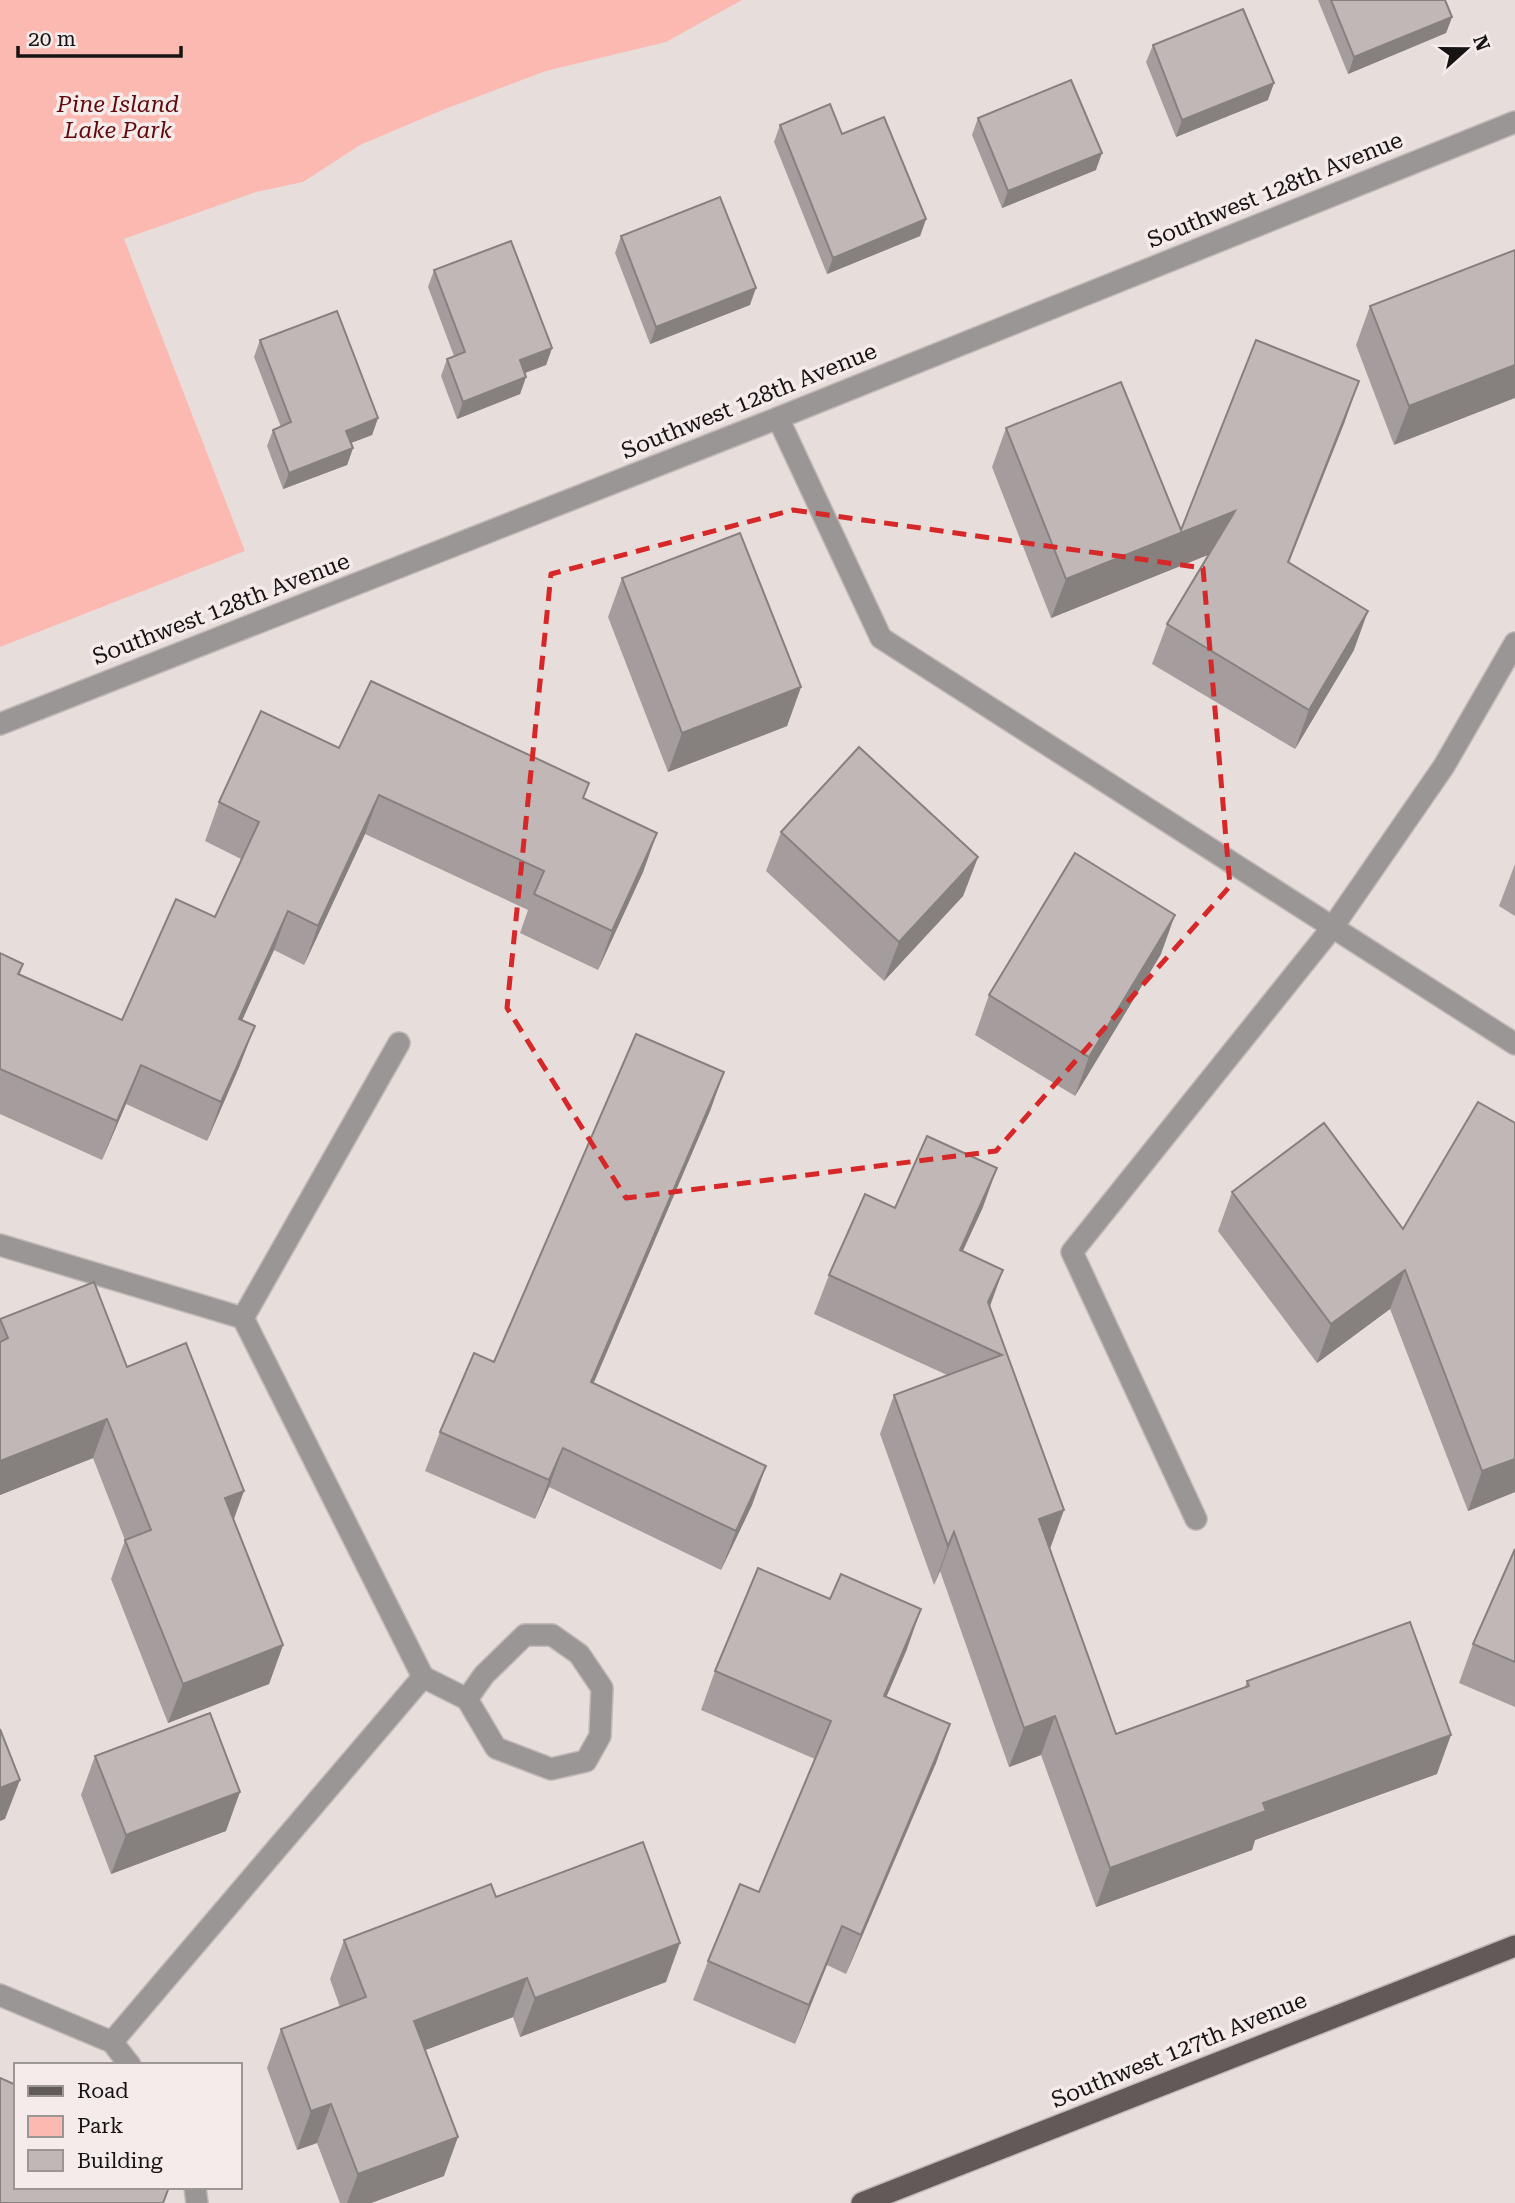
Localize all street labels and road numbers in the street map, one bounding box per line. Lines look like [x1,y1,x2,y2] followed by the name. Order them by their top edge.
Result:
[1143,126,1407,254] street label: Southwest 128th Avenue
[617,337,881,465] street label: Southwest 128th Avenue
[89,547,353,671] street label: Southwest 128th Avenue
[1047,1986,1311,2114] street label: Southwest 127th Avenue

